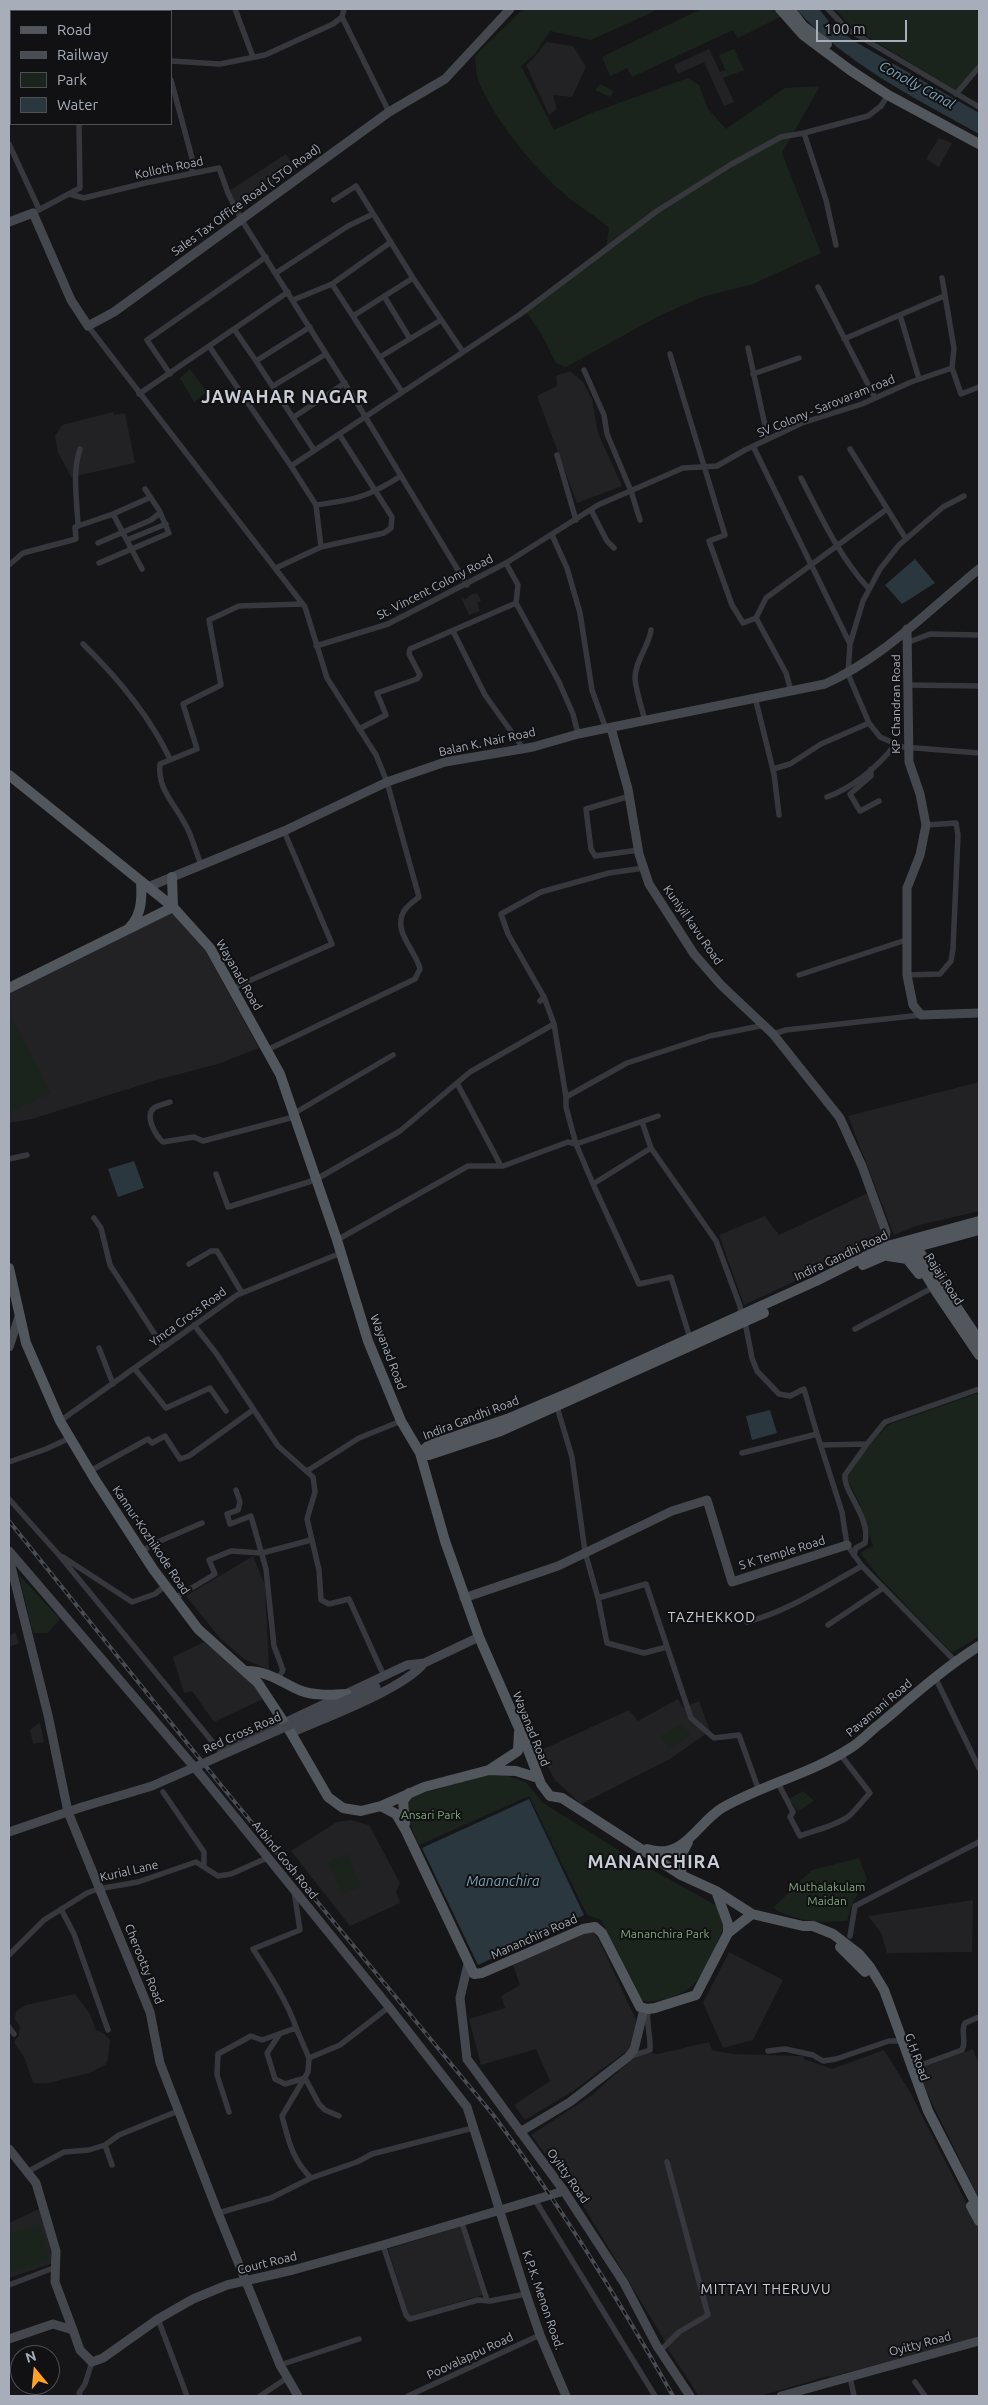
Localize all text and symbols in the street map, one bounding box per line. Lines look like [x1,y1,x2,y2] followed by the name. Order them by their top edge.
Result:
[10,10,172,125] legend
[818,10,909,42] scale bar
[824,20,866,37] text: 100 m
[57,21,92,38] text: Road
[57,46,108,63] text: Railway
[876,57,958,113] water label: Conolly Canal
[57,71,87,88] text: Park
[57,96,98,113] text: Water
[169,141,323,259] street label: Sales Tax Office Road ( STO Road)
[134,154,204,182] street label: Kolloth Road
[755,372,897,440] street label: SV Colony - Sarovaram road
[200,386,370,408] district label: JAWAHAR NAGAR
[374,551,496,623] street label: St. Vincent Colony Road
[889,654,903,754] street label: KP Chandran Road
[437,725,537,759] street label: Balan K. Nair Road
[660,882,726,968] street label: Kuniyil kavu Road
[213,937,265,1013] street label: Wayanad Road
[792,1228,890,1284] street label: Indira Gandhi Road
[922,1250,966,1308] street label: Rajaji Road
[147,1284,229,1350] street label: Ymca Cross Road
[367,1312,409,1392] street label: Wayanad Road
[421,1393,521,1443] street label: Indira Gandhi Road
[109,1483,193,1597] street label: Kannur-Kozhikode Road
[737,1533,827,1573] street label: S K Temple Road
[667,1609,757,1625] district label: TAZHEKKOD
[843,1676,915,1740] street label: Pavamani Road
[509,1689,553,1769] street label: Wayanad Road
[201,1709,283,1757] street label: Red Cross Road
[401,1808,461,1822] park label: Ansari Park
[249,1818,321,1902] street label: Arbind Gosh Road
[586,1851,722,1873] district label: MANANCHIRA
[98,1857,160,1885] street label: Kurial Lane
[466,1873,540,1889] water label: Mananchira
[789,1880,865,1908] park label: Muthalakulam Maidan
[489,1912,579,1962] street label: Mananchira Road
[121,1922,167,2006] street label: Cherootty Road
[620,1927,710,1941] park label: Mananchira Park
[902,2031,932,2083] street label: G H Road
[544,2146,592,2206] street label: Oyitty Road
[519,2248,567,2352] street label: K.P.K. Menon Road.
[236,2249,298,2277] street label: Court Road
[699,2281,833,2297] district label: MITTAYI THERUVU
[887,2329,953,2359] street label: Oyitty Road
[424,2330,516,2382] street label: Poovalappu Road
[10,2345,60,2395] north arrow
[24,2347,38,2366] text: N

